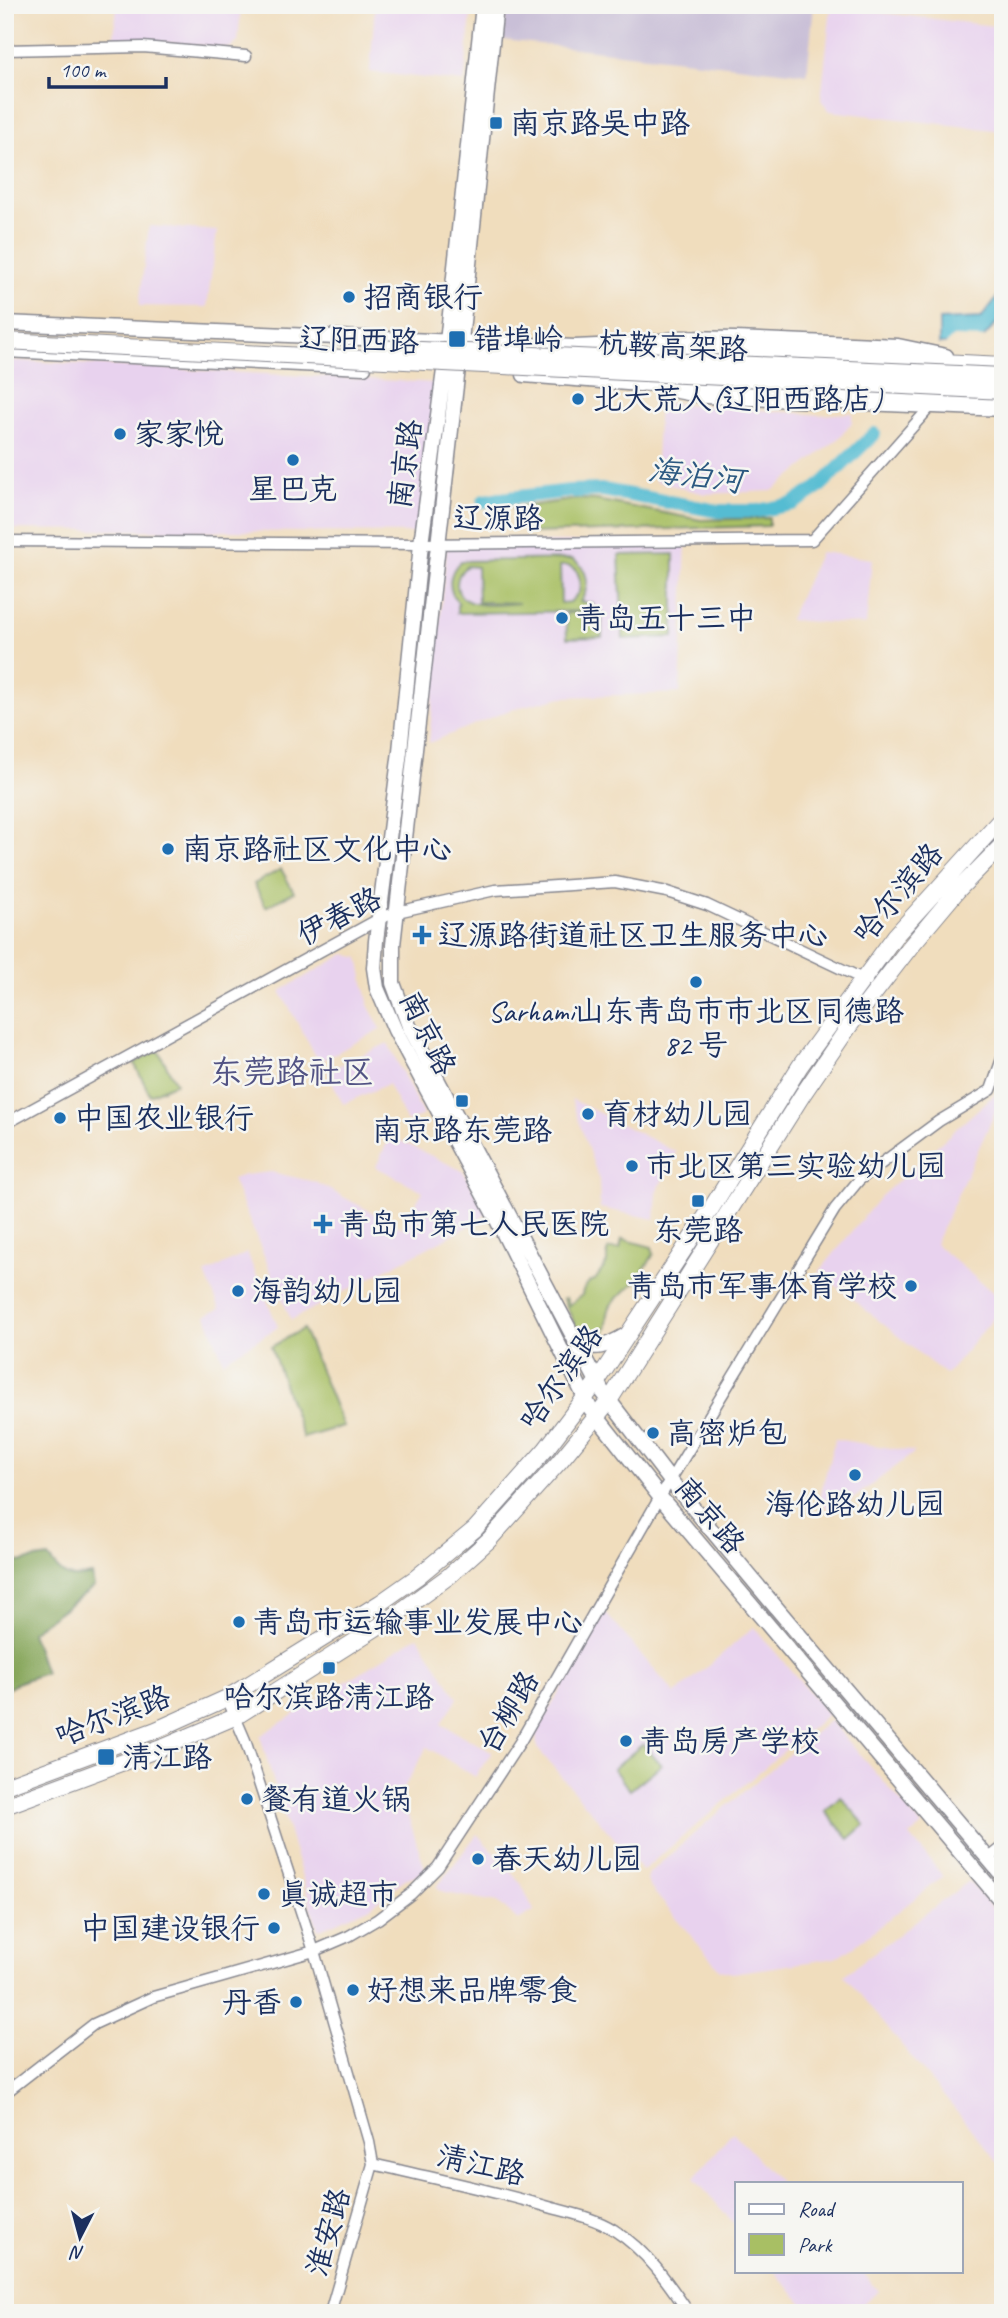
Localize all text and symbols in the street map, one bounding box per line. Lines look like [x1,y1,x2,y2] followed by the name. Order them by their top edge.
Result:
[49,46,166,90] scale bar
[60,57,107,83] text: 100 m
[510,104,690,142] place label: 南京路吴中路
[488,115,504,131] marker: 南京路吴中路
[363,278,483,316] place label: 招商银行
[341,289,357,305] marker: 招商银行
[298,319,420,361] street label: 辽阳西路
[473,320,563,358] place label: 错埠岭
[597,323,749,369] street label: 杭鞍高架路
[447,329,467,349] marker: 错埠岭
[592,380,884,418] place label: 北大荒人(辽阳西路店)
[570,391,586,407] marker: 北大荒人(辽阳西路店)
[134,415,224,453] place label: 家家悦
[380,417,430,511] street label: 南京路
[112,426,128,442] marker: 家家悦
[646,449,751,502] water label: 海泊河
[285,452,301,468] marker: 星巴克
[248,470,338,508] place label: 星巴克
[453,499,543,537] street label: 辽源路
[576,599,756,637] place label: 青岛五十三中
[554,610,570,626] marker: 青岛五十三中
[182,830,452,868] place label: 南京路社区文化中心
[845,835,951,951] street label: 哈尔滨路
[160,841,176,857] marker: 南京路社区文化中心
[290,879,388,953] street label: 伊春路
[438,916,828,954] place label: 辽源路街道社区卫生服务中心
[412,925,432,945] marker: 辽源路街道社区卫生服务中心
[688,974,704,990] marker: Sarhami山东青岛市市北区同德路 82 号
[391,984,465,1082] street label: 南京路
[488,992,904,1064] place label: Sarhami山东青岛市市北区同德路 82 号
[210,1051,375,1093] district label: 东莞路社区
[454,1093,470,1109] marker: 南京路东莞路
[602,1095,752,1133] place label: 育材幼儿园
[74,1099,254,1137] place label: 中国农业银行
[580,1106,596,1122] marker: 育材幼儿园
[52,1110,68,1126] marker: 中国农业银行
[372,1111,552,1149] place label: 南京路东莞路
[646,1147,946,1185] place label: 市北区第三实验幼儿园
[624,1158,640,1174] marker: 市北区第三实验幼儿园
[690,1193,706,1209] marker: 东莞路
[339,1205,609,1243] place label: 青岛市第七人民医院
[653,1211,743,1249] place label: 东莞路
[313,1214,333,1234] marker: 青岛市第七人民医院
[627,1267,897,1305] place label: 青岛市军事体育学校
[252,1272,402,1310] place label: 海韵幼儿园
[903,1278,919,1294] marker: 青岛市军事体育学校
[230,1283,246,1299] marker: 海韵幼儿园
[511,1317,611,1437] street label: 哈尔滨路
[667,1414,787,1452] place label: 高密炉包
[645,1425,661,1441] marker: 高密炉包
[847,1467,863,1483] marker: 海伦路幼儿园
[667,1468,753,1562] street label: 南京路
[765,1485,945,1523] place label: 海伦路幼儿园
[253,1603,583,1641] place label: 青岛市运输事业发展中心
[231,1614,247,1630] marker: 青岛市运输事业发展中心
[321,1660,337,1676] marker: 哈尔滨路清江路
[469,1664,547,1760] street label: 台柳路
[50,1677,176,1755] street label: 哈尔滨路
[224,1678,434,1716] place label: 哈尔滨路清江路
[640,1722,820,1760] place label: 青岛房产学校
[618,1733,634,1749] marker: 青岛房产学校
[122,1738,212,1776] place label: 清江路
[96,1747,116,1767] marker: 清江路
[261,1780,411,1818] place label: 餐有道火锅
[239,1791,255,1807] marker: 餐有道火锅
[492,1840,642,1878] place label: 春天幼儿园
[470,1851,486,1867] marker: 春天幼儿园
[278,1875,398,1913] place label: 真诚超市
[256,1886,272,1902] marker: 真诚超市
[80,1909,260,1947] place label: 中国建设银行
[266,1920,282,1936] marker: 中国建设银行
[367,1971,577,2009] place label: 好想来品牌零食
[345,1982,361,1998] marker: 好想来品牌零食
[222,1983,282,2021] place label: 丹香
[288,1994,304,2010] marker: 丹香
[433,2136,529,2194] street label: 清江路
[735,2182,962,2272] legend
[297,2184,359,2280] street label: 淮安路
[798,2196,837,2222] text: Road
[46,2202,116,2272] north arrow
[798,2232,833,2258] text: Park
[68,2240,85,2265] text: N

